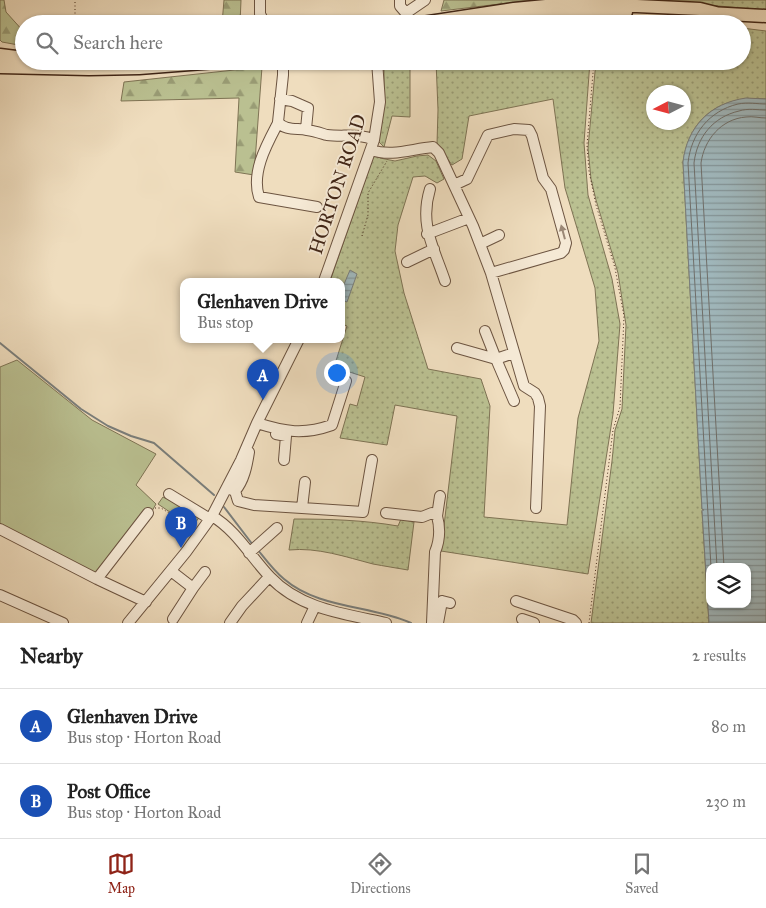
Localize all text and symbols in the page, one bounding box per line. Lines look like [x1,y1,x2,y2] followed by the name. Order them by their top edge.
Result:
[15,15,751,70] search box
[33,29,61,57] icon: search
[73,31,163,54] text: Search here
[646,85,691,130] north arrow
[304,111,371,257] street label: HORTON ROAD
[558,224,566,239] one-way arrow
[180,278,345,343] popup
[197,290,328,313] text: Glenhaven Drive
[197,313,253,332] text: Bus stop
[247,359,279,400] pin: A
[324,360,350,386] your location
[165,507,197,548] pin: B
[706,563,751,608] map controls
[706,563,751,608] button: layers
[20,643,83,669] text: Nearby
[692,646,746,665] text: 2 results
[67,705,198,728] text: Glenhaven Drive
[31,717,41,736] text: A
[711,717,746,736] text: 80 m
[67,728,221,747] text: Bus stop · Horton Road
[67,780,150,803] text: Post Office
[31,792,41,811] text: B
[706,792,746,811] text: 230 m
[67,803,221,822] text: Bus stop · Horton Road
[107,850,135,897] tab: Map
[350,850,411,897] tab: Directions
[625,850,659,897] tab: Saved

